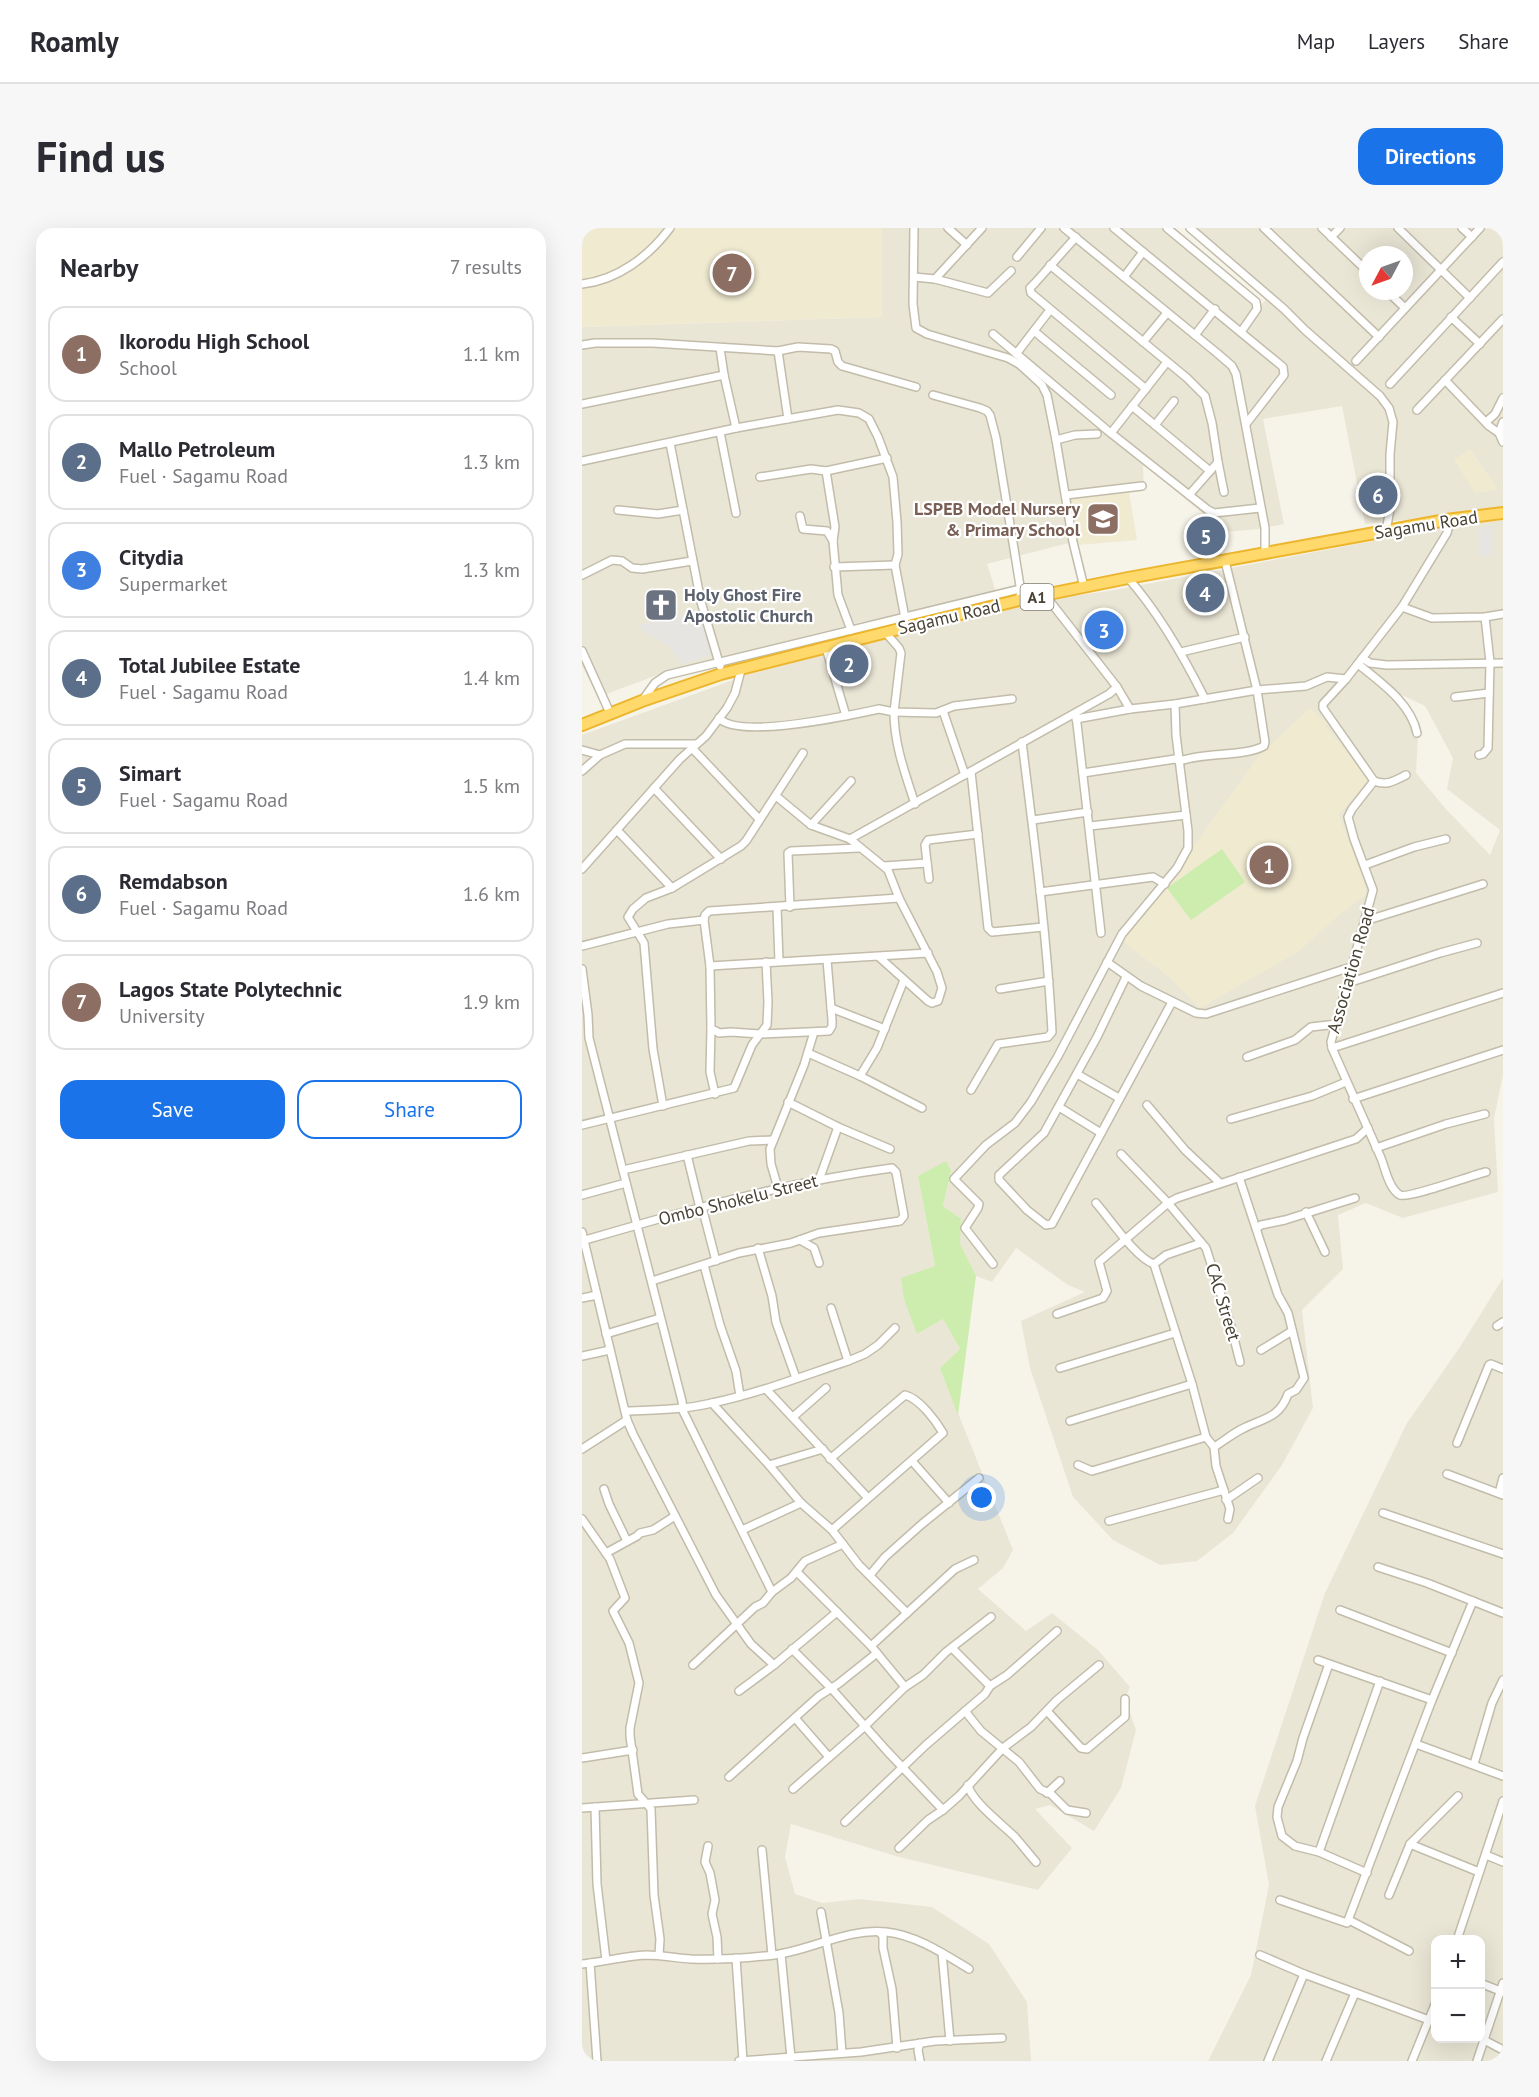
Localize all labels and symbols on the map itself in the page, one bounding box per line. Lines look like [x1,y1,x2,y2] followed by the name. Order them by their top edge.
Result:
[1359,246,1413,300] north arrow
[712,250,752,296] pin: 7
[1358,472,1398,518] pin: 6
[914,497,1081,541] place label: LSPEB Model Nursery & Primary School
[1085,501,1121,537] school or university icon: LSPEB Model Nursery & Primary School
[1373,505,1479,544] street label: Sagamu Road
[1186,514,1226,558] pin: 5
[1186,570,1224,616] pin: 4
[684,583,813,627] place label: Holy Ghost Fire Apostolic Church
[1020,584,1054,610] road number: A1
[643,587,679,623] church icon: Holy Ghost Fire Apostolic Church
[895,594,1002,639] street label: Sagamu Road
[1084,608,1124,652] pin: 3
[830,642,868,686] pin: 2
[1250,842,1288,888] pin: 1
[1321,904,1380,1036] street label: Association Road
[656,1169,820,1230] street label: Ombo Shokelu Street
[1201,1260,1246,1344] street label: CAC Street
[967,1483,996,1512] your location

